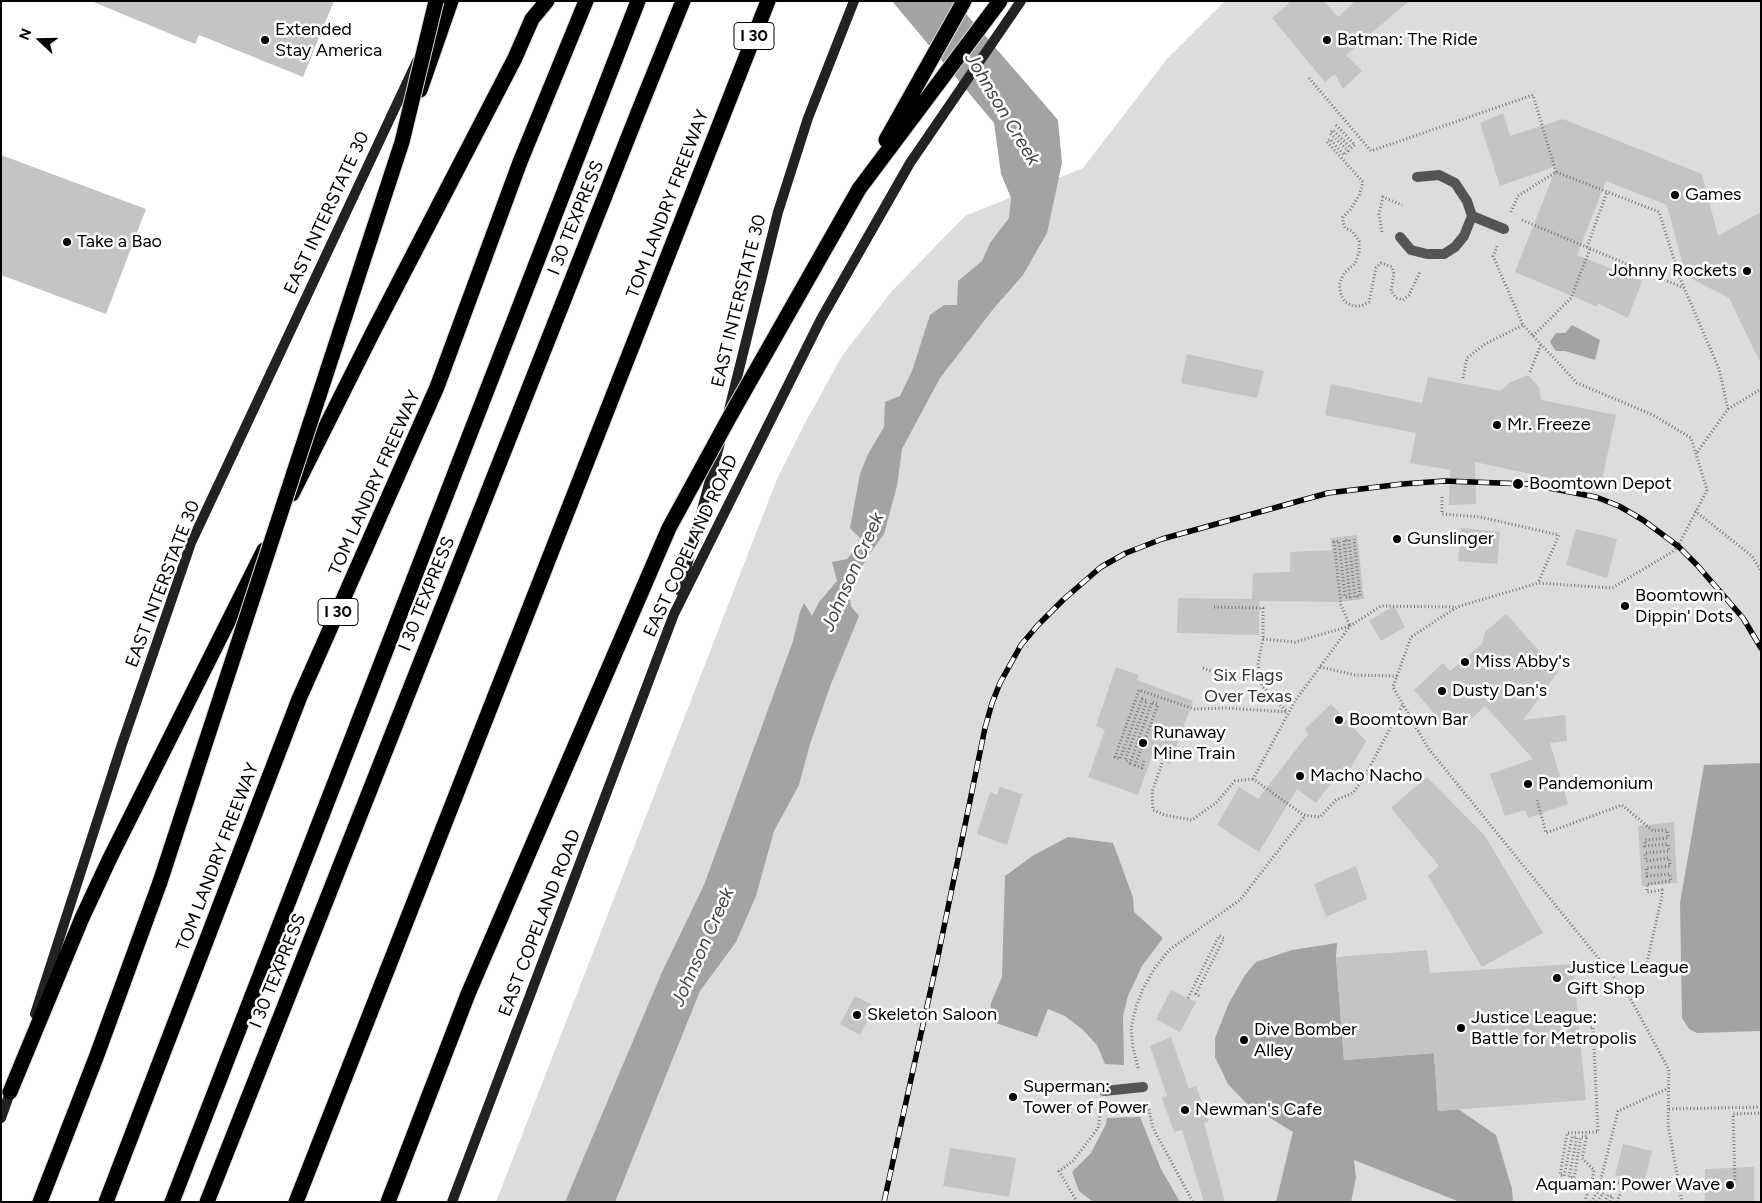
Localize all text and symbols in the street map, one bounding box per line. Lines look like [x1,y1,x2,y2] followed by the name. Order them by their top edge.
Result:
[15,15,65,65] north arrow
[275,19,382,62] place label: Extended Stay America
[734,22,774,50] road number: I 30
[16,26,35,43] text: N
[1337,29,1478,51] place label: Batman: The Ride
[259,34,271,46] marker: Extended Stay America
[1321,34,1333,46] marker: Batman: The Ride
[959,48,1045,170] water label: Johnson Creek
[622,107,714,301] street label: TOM LANDRY FREEWAY
[280,128,374,298] street label: EAST INTERSTATE 30
[543,158,609,278] street label: I 30 TEXPRESS
[1685,184,1741,206] place label: Games
[1669,189,1681,201] marker: Games
[707,213,771,389] street label: EAST INTERSTATE 30
[77,231,162,253] place label: Take a Bao
[61,236,73,248] marker: Take a Bao
[1608,260,1737,282] place label: Johnny Rockets
[1741,265,1753,277] marker: Johnny Rockets
[324,387,426,579] street label: TOM LANDRY FREEWAY
[1507,414,1591,436] place label: Mr. Freeze
[1491,419,1503,431] marker: Mr. Freeze
[639,452,743,640] street label: EAST COPELAND ROAD
[1529,473,1672,495] place label: Boomtown Depot
[1511,477,1525,491] marker: Boomtown Depot
[121,497,205,671] street label: EAST INTERSTATE 30
[817,509,889,635] water label: Johnson Creek
[1407,528,1494,550] place label: Gunslinger
[1391,533,1403,545] marker: Gunslinger
[394,534,460,654] street label: I 30 TEXPRESS
[1635,585,1733,628] place label: Boomtown Dippin' Dots
[318,598,358,626] road number: I 30
[1619,600,1631,612] marker: Boomtown Dippin' Dots
[1475,651,1570,673] place label: Miss Abby's
[1459,656,1471,668] marker: Miss Abby's
[1204,665,1292,708] park label: Six Flags Over Texas
[1452,680,1547,702] place label: Dusty Dan's
[1436,685,1448,697] marker: Dusty Dan's
[1349,709,1468,731] place label: Boomtown Bar
[1333,714,1345,726] marker: Boomtown Bar
[1153,722,1235,764] place label: Runaway Mine Train
[1137,737,1149,749] marker: Runaway Mine Train
[172,760,264,954] street label: TOM LANDRY FREEWAY
[1310,765,1422,787] place label: Macho Nacho
[1294,770,1306,782] marker: Macho Nacho
[1538,773,1653,795] place label: Pandemonium
[1522,778,1534,790] marker: Pandemonium
[494,827,586,1019] street label: EAST COPELAND ROAD
[667,884,739,1010] water label: Johnson Creek
[245,911,311,1031] street label: I 30 TEXPRESS
[1567,957,1688,1000] place label: Justice League Gift Shop
[1551,972,1563,984] marker: Justice League Gift Shop
[867,1004,997,1026] place label: Skeleton Saloon
[1471,1007,1637,1050] place label: Justice League: Battle for Metropolis
[851,1009,863,1021] marker: Skeleton Saloon
[1254,1019,1357,1062] place label: Dive Bomber Alley
[1455,1022,1467,1034] marker: Justice League: Battle for Metropolis
[1238,1034,1250,1046] marker: Dive Bomber Alley
[1023,1076,1148,1118] place label: Superman: Tower of Power
[1007,1091,1019,1103] marker: Superman: Tower of Power
[1195,1099,1322,1121] place label: Newman's Cafe
[1179,1104,1191,1116] marker: Newman's Cafe
[1535,1174,1720,1196] place label: Aquaman: Power Wave
[1724,1179,1736,1191] marker: Aquaman: Power Wave

